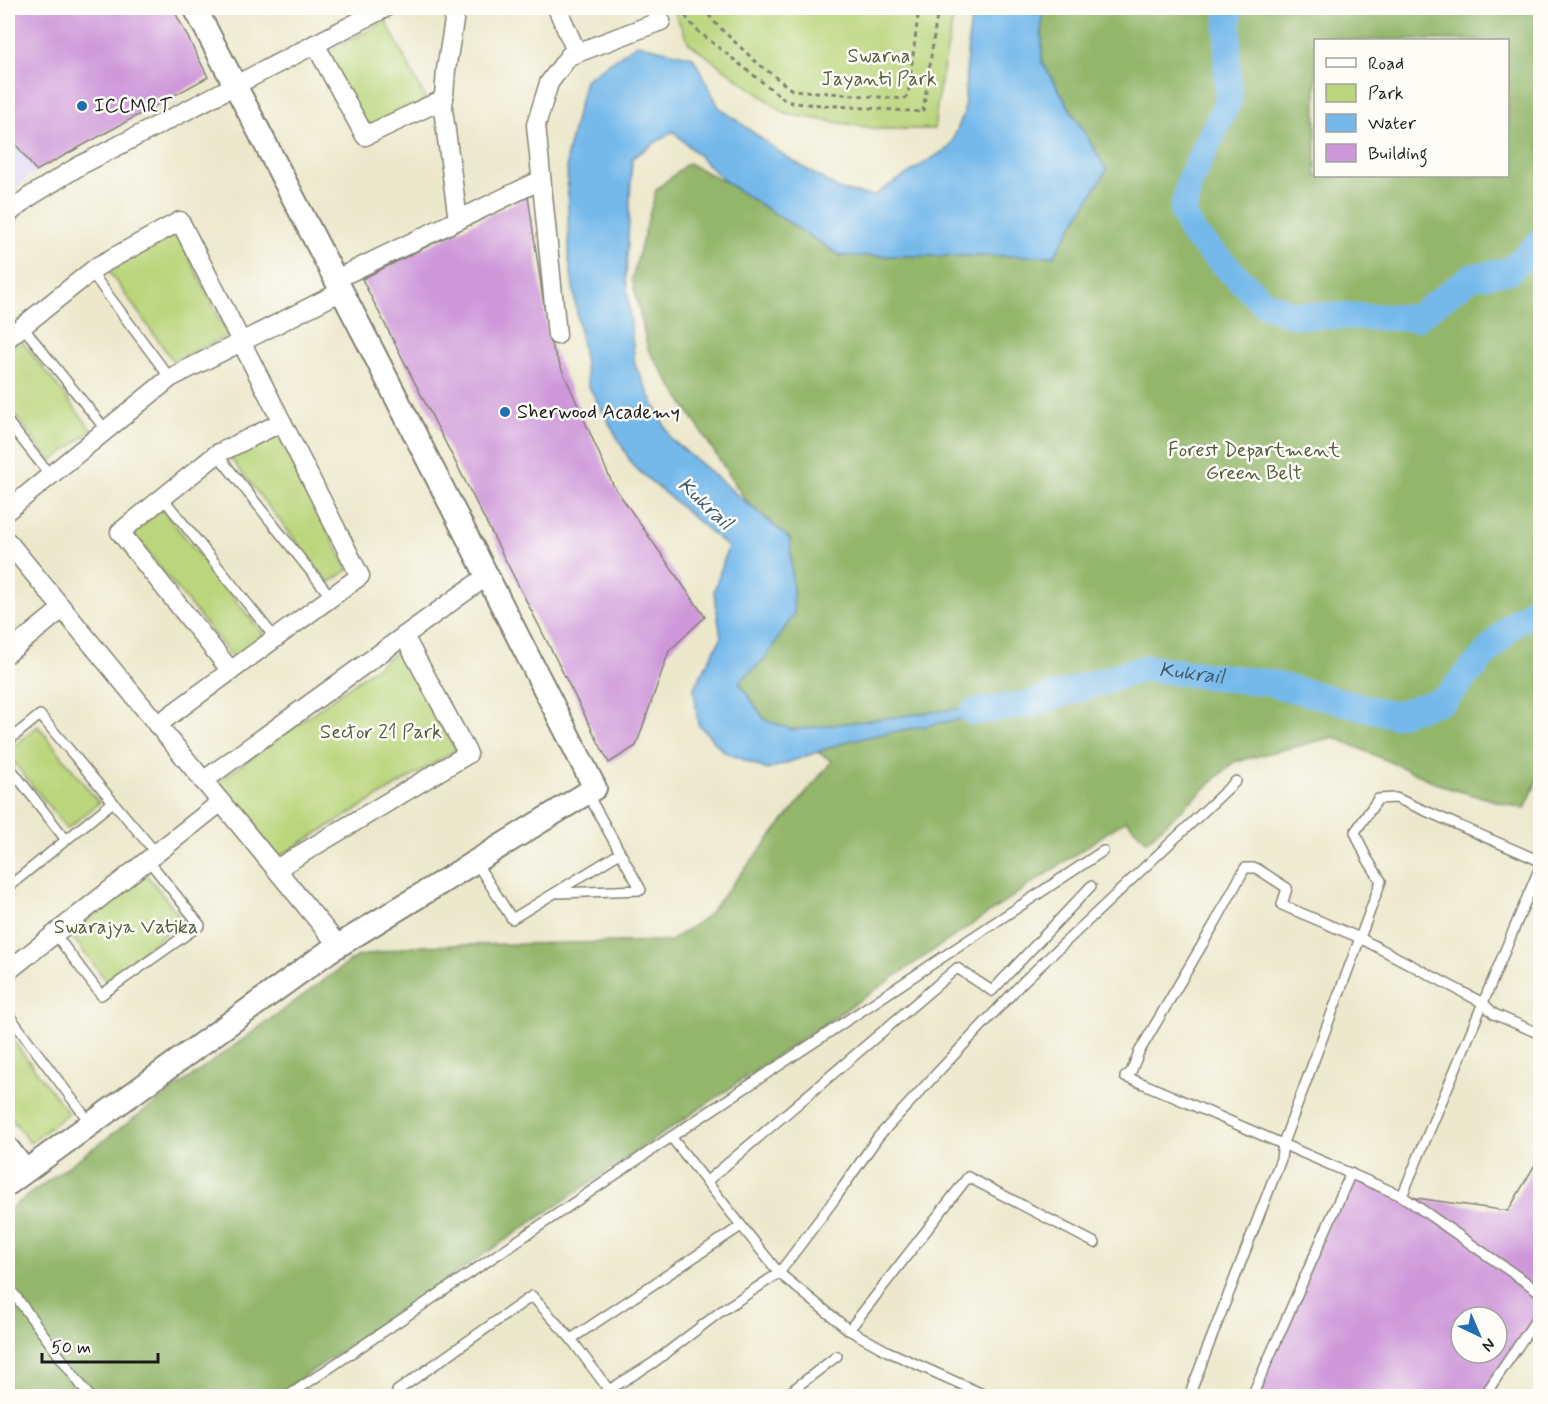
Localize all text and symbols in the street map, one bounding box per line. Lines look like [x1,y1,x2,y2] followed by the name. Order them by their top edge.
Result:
[1314,39,1509,177] legend
[821,43,937,93] park label: Swarna Jayanti Park
[1368,52,1404,76] text: Road
[1368,82,1404,106] text: Park
[94,93,173,120] place label: ICCMRT
[75,99,89,113] marker: ICCMRT
[1368,112,1417,136] text: Water
[1368,142,1428,168] text: Building
[517,399,680,426] place label: Sherwood Academy
[498,405,512,419] marker: Sherwood Academy
[1168,437,1340,487] park label: Forest Department Green Belt
[671,471,740,538] water label: Kukrail
[1157,656,1228,692] water label: Kukrail
[320,719,442,746] park label: Sector 21 Park
[54,914,198,941] park label: Swarajya Vatika
[1449,1305,1509,1365] north arrow
[42,1326,158,1364] scale bar
[1477,1333,1500,1356] text: N
[51,1336,91,1360] text: 50 m

